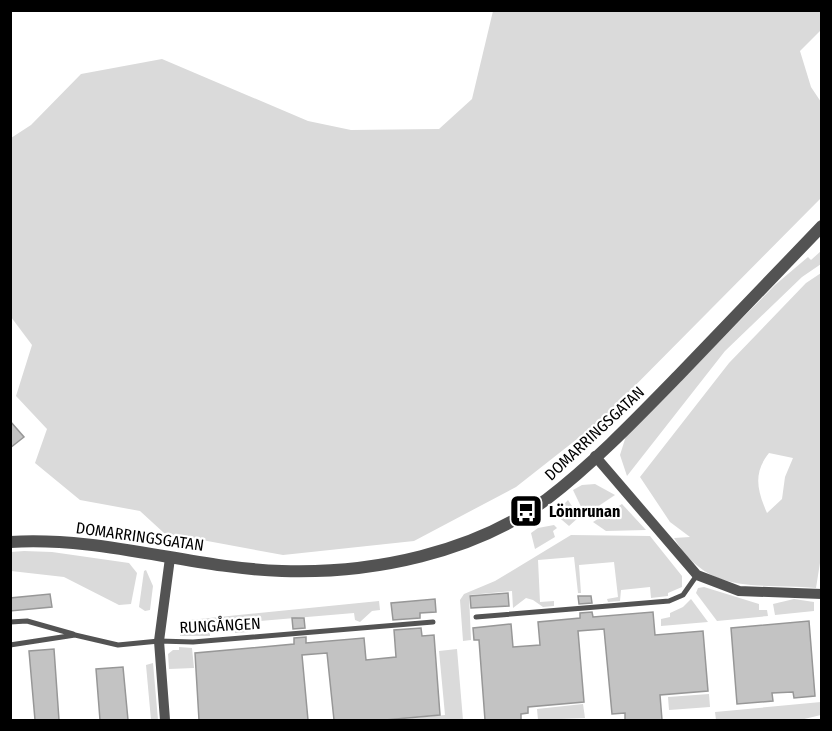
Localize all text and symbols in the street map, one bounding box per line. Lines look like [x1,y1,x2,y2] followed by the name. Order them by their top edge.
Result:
[541,382,648,484] street label: DOMARRINGSGATAN
[508,493,544,529] bus stop icon: Lönnrunan
[549,502,620,521] place label: Lönnrunan
[75,518,205,555] street label: DOMARRINGSGATAN
[179,613,261,637] street label: RUNGÅNGEN

